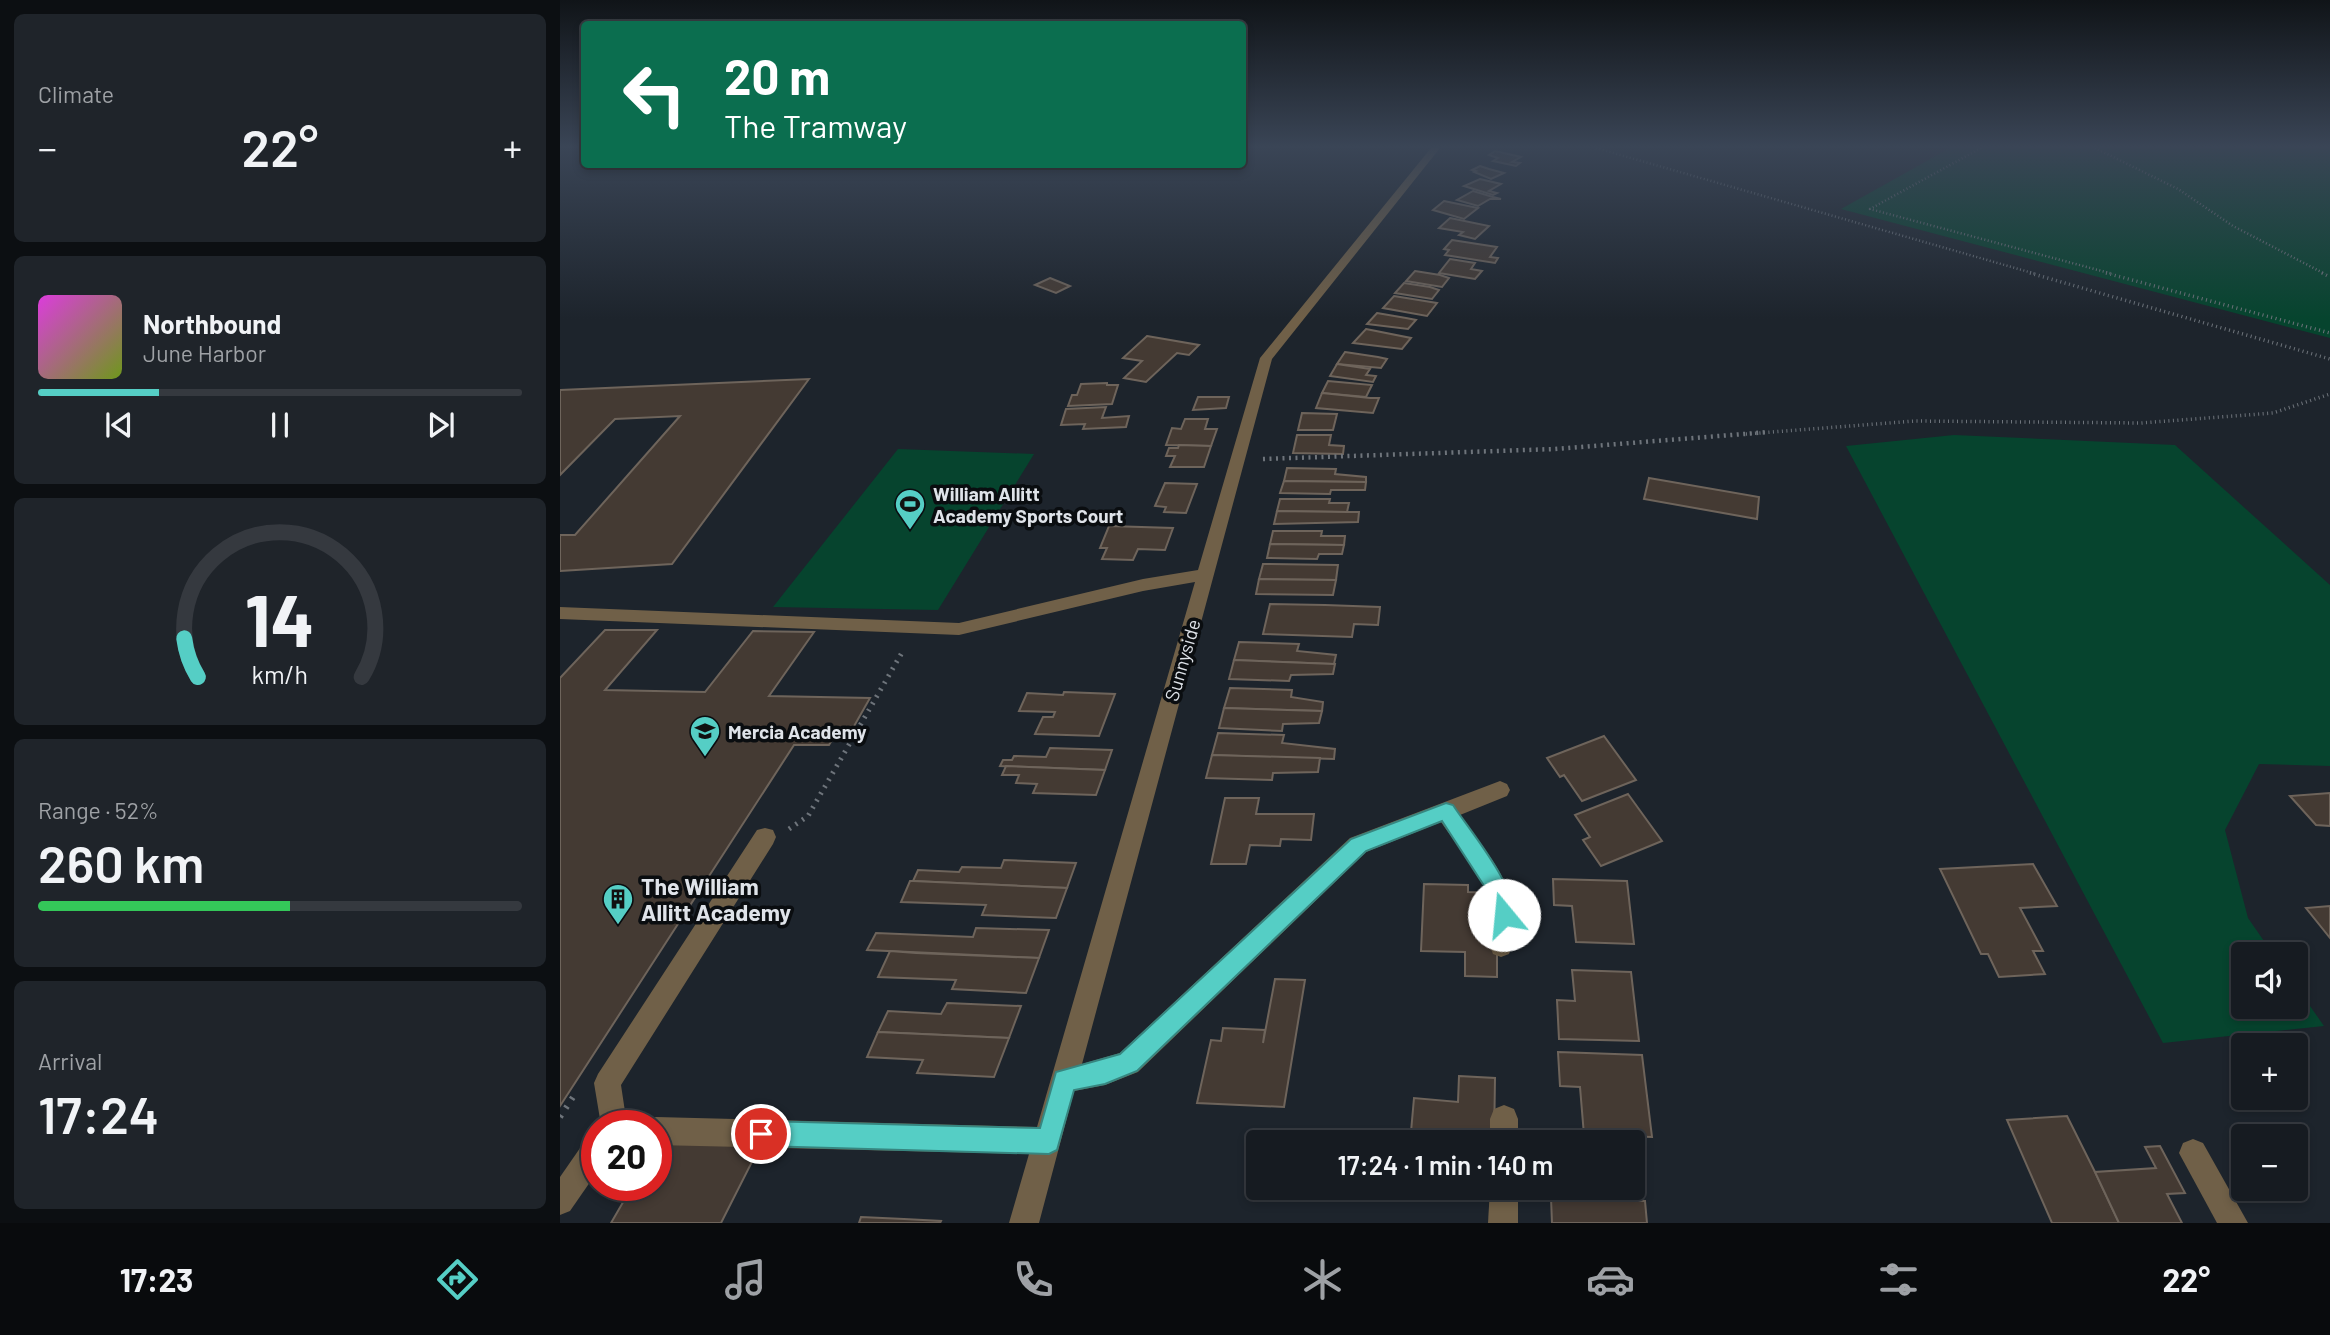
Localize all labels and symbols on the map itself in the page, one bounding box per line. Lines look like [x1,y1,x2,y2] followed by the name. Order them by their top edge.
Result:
[933,482,1123,527] place label: William Allitt Academy Sports Court
[893,487,927,531] sports icon: William Allitt Academy Sports Court
[1159,616,1205,704] street label: Sunnyside
[688,714,722,758] school or university icon: Mercia Academy
[728,720,867,743] place label: Mercia Academy
[641,872,791,926] place label: The William Allitt Academy
[1467,878,1541,952] position arrow
[601,882,635,926] building icon: The William Allitt Academy
[731,1104,791,1164] pin
[581,1110,672,1201] speed limit sign: 20

